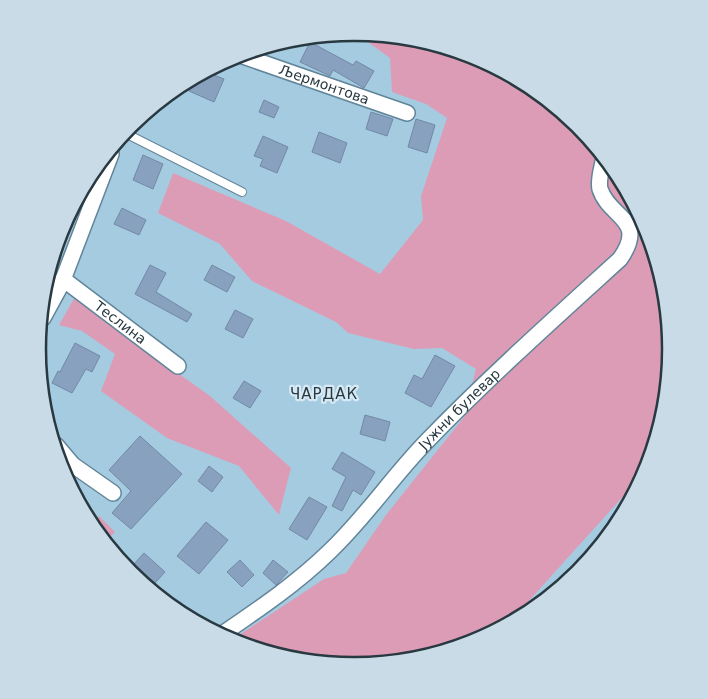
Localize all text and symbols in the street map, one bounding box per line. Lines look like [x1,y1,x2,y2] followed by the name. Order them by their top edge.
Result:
[277,61,371,107] street label: Љермонтова
[91,297,149,347] street label: Теслина
[415,365,503,453] street label: Јужни булевар
[290,385,358,403] district label: ЧАРДАК

